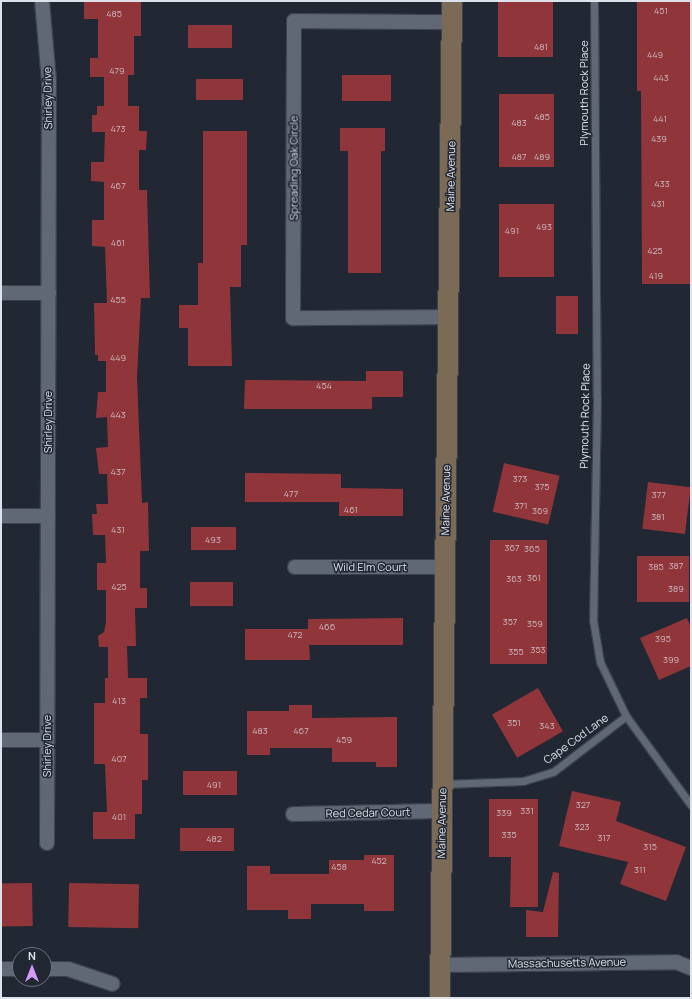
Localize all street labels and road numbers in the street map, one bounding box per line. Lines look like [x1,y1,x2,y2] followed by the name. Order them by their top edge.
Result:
[577,40,591,146] street label: Plymouth Rock Place
[41,67,55,129] street label: Shirley Drive
[287,116,301,220] street label: Spreading Oak Circle
[444,141,458,211] street label: Maine Avenue
[577,363,593,469] street label: Plymouth Rock Place
[41,391,55,453] street label: Shirley Drive
[439,465,453,535] street label: Maine Avenue
[333,560,407,574] street label: Wild Elm Court
[541,711,611,767] street label: Cape Cod Lane
[40,715,54,777] street label: Shirley Drive
[435,788,449,858] street label: Maine Avenue
[326,806,410,820] street label: Red Cedar Court
[508,955,626,971] street label: Massachusetts Avenue

